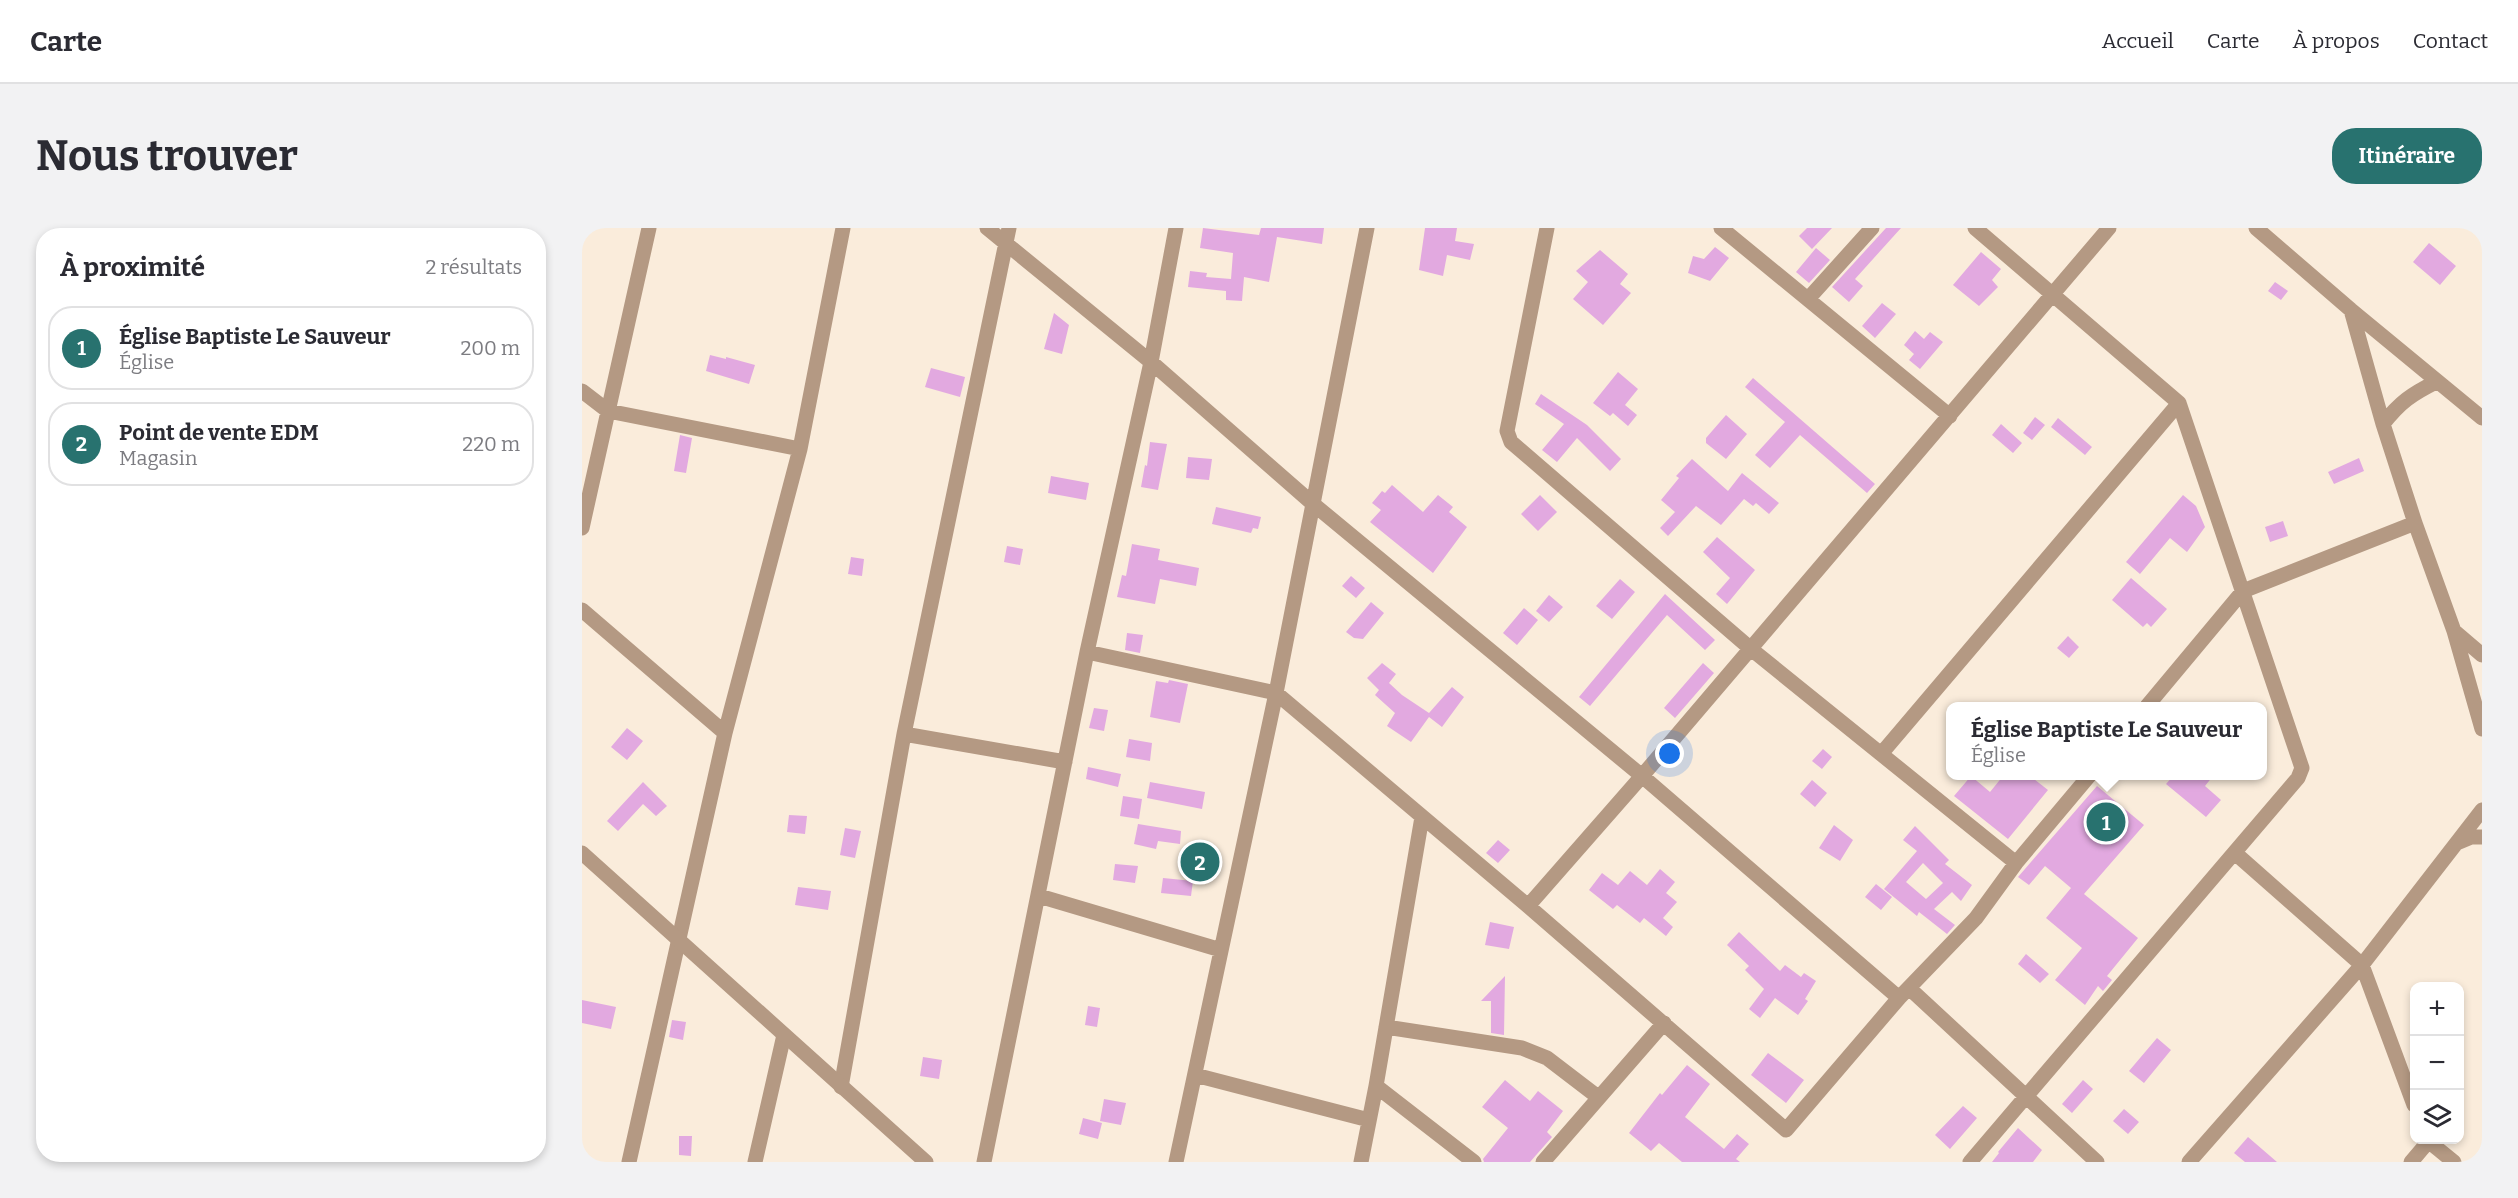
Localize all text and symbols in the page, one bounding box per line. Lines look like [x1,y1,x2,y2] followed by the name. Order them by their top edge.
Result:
[30,25,102,58] text: Carte
[2102,28,2174,54] text: Accueil
[2207,28,2260,54] text: Carte
[2293,28,2380,54] text: À propos
[2413,28,2488,54] text: Contact
[2332,128,2482,184] button: Itinéraire
[36,131,298,181] text: Nous trouver
[60,252,205,283] text: À proximité
[425,255,522,279] text: 2 résultats
[119,323,391,350] text: Église Baptiste Le Sauveur
[77,336,86,360] text: 1
[460,336,520,360] text: 200 m
[119,350,174,374] text: Église
[119,419,319,446] text: Point de vente EDM
[76,432,87,456] text: 2
[462,432,520,456] text: 220 m
[119,446,198,470] text: Magasin
[1946,702,2267,780] popup
[1971,716,2242,743] text: Église Baptiste Le Sauveur
[1655,739,1684,768] your location
[1971,743,2026,767] text: Église
[2086,800,2126,844] pin: 1
[1180,840,1220,884] pin: 2
[2410,982,2464,1144] map controls
[2410,982,2464,1036] button: +
[2410,1036,2464,1090] button: −
[2410,1090,2464,1144] button: layers

